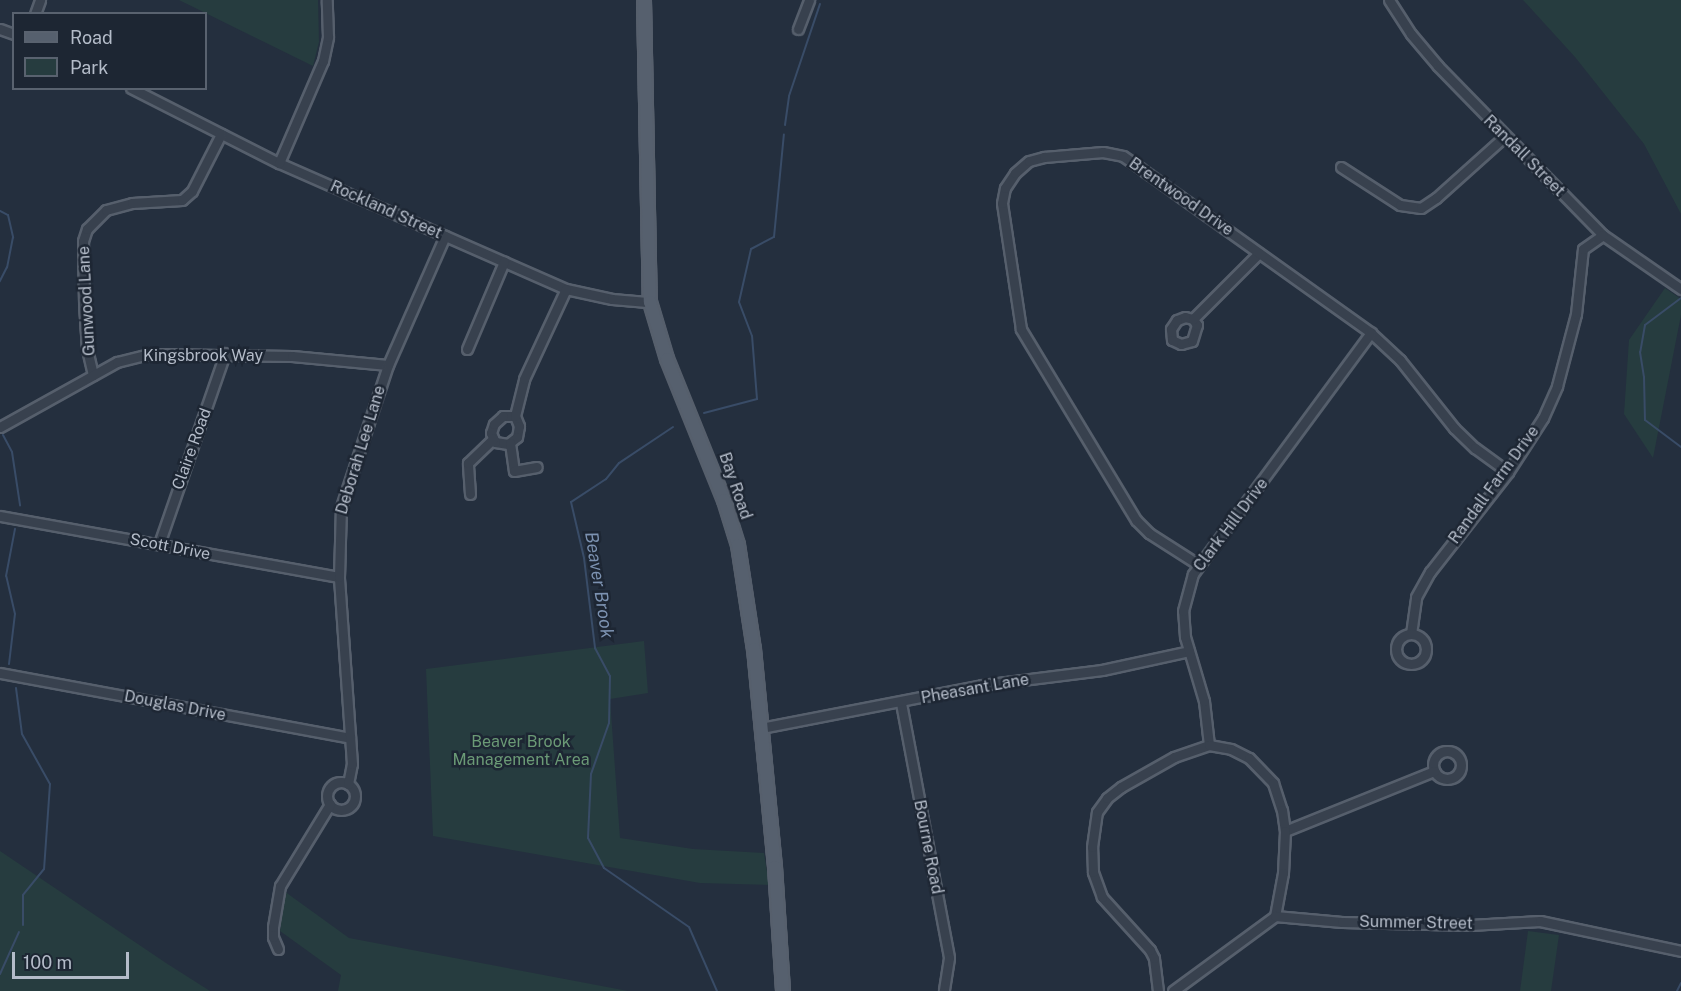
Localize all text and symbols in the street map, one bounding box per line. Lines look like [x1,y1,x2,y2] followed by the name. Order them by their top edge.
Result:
[12,12,207,90] legend
[70,27,113,48] text: Road
[70,57,108,78] text: Park
[1479,111,1569,201] street label: Randall Street
[1125,154,1237,240] street label: Brentwood Drive
[327,177,445,243] street label: Rockland Street
[75,246,99,356] street label: Gunwood Lane
[143,346,263,366] street label: Kingsbrook Way
[332,383,390,517] street label: Deborah Lee Lane
[168,405,216,493] street label: Claire Road
[1445,422,1543,548] street label: Randall Farm Drive
[715,450,755,522] street label: Bay Road
[1190,475,1272,575] street label: Clark Hill Drive
[128,530,212,564] street label: Scott Drive
[580,530,618,640] water label: Beaver Brook
[920,670,1030,708] street label: Pheasant Lane
[123,687,227,725] street label: Douglas Drive
[453,732,589,770] park label: Beaver Brook Management Area
[909,798,947,896] street label: Bourne Road
[1359,912,1473,934] street label: Summer Street
[15,940,132,978] scale bar
[23,952,72,973] text: 100 m

